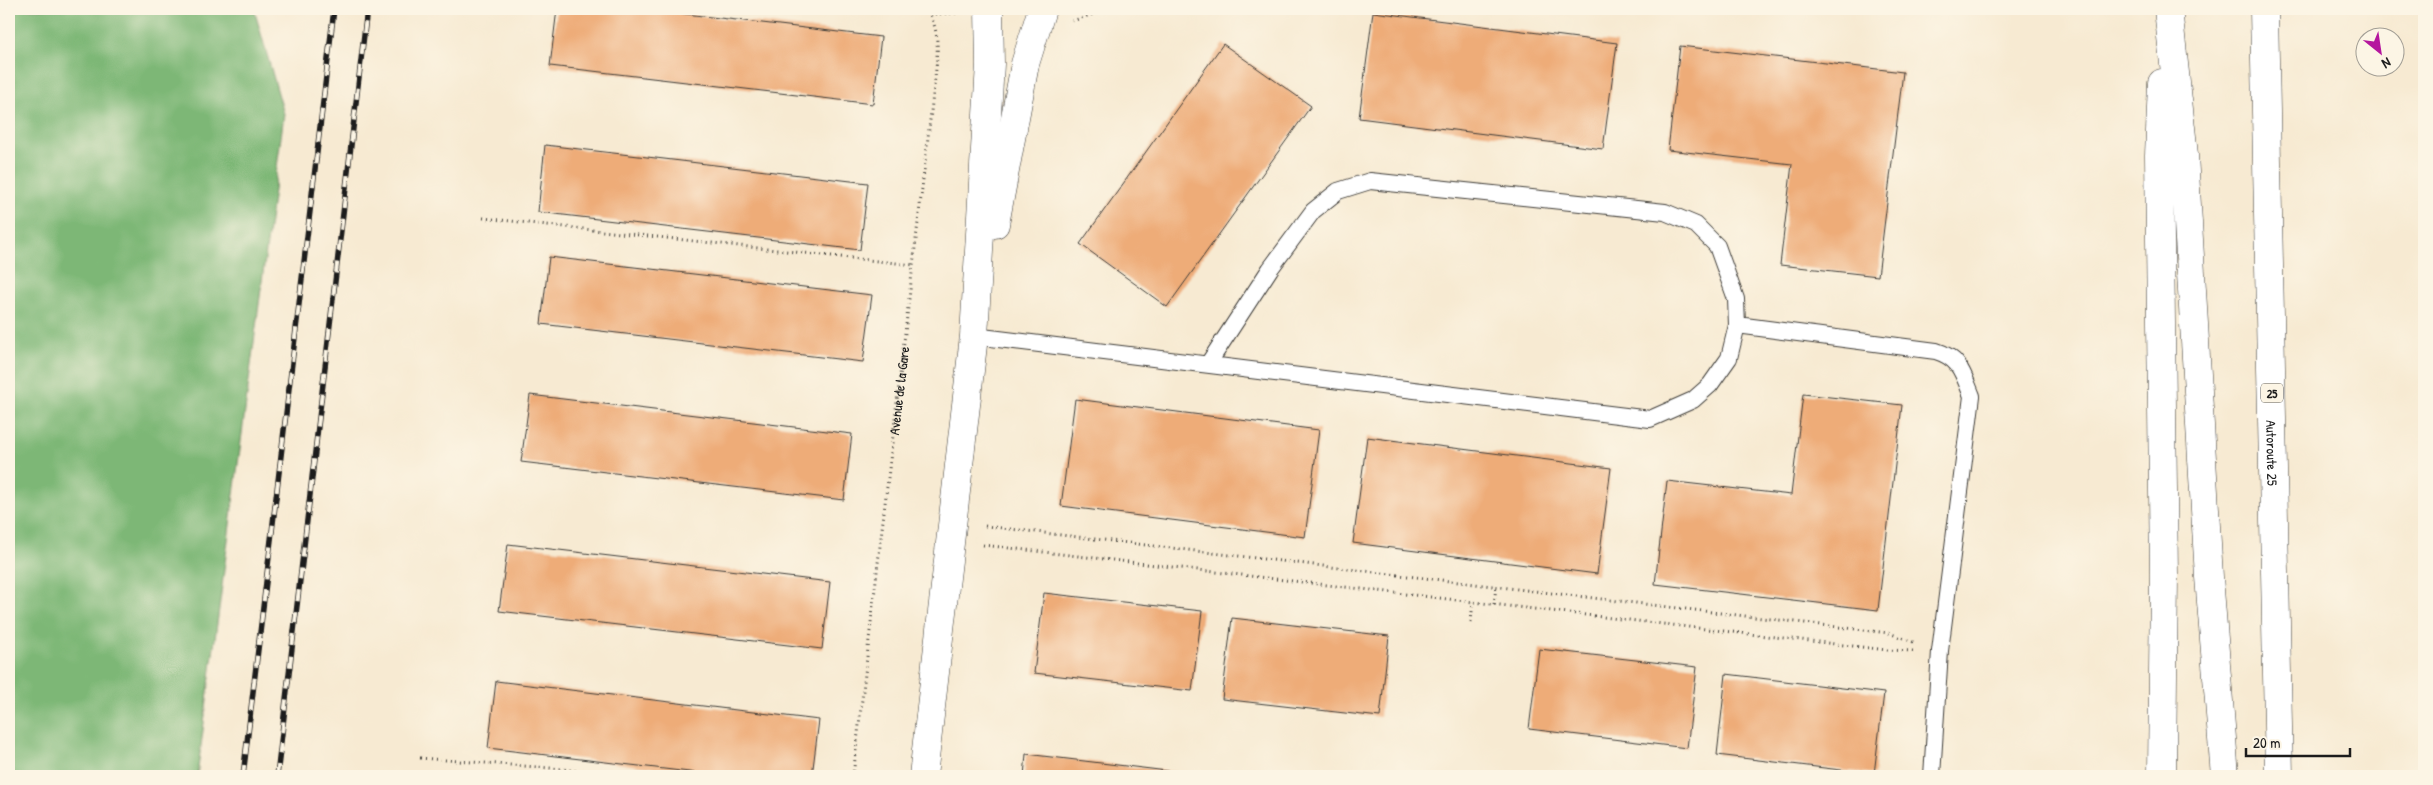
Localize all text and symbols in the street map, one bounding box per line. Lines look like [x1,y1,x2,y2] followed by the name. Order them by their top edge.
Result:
[2356,28,2406,78] north arrow
[2378,54,2395,74] text: N
[884,345,913,436] street label: Avenue de la Gare
[2261,383,2283,402] road number: 25
[2263,420,2283,486] street label: Autoroute 25
[2246,725,2349,757] scale bar
[2253,732,2280,753] text: 20 m

